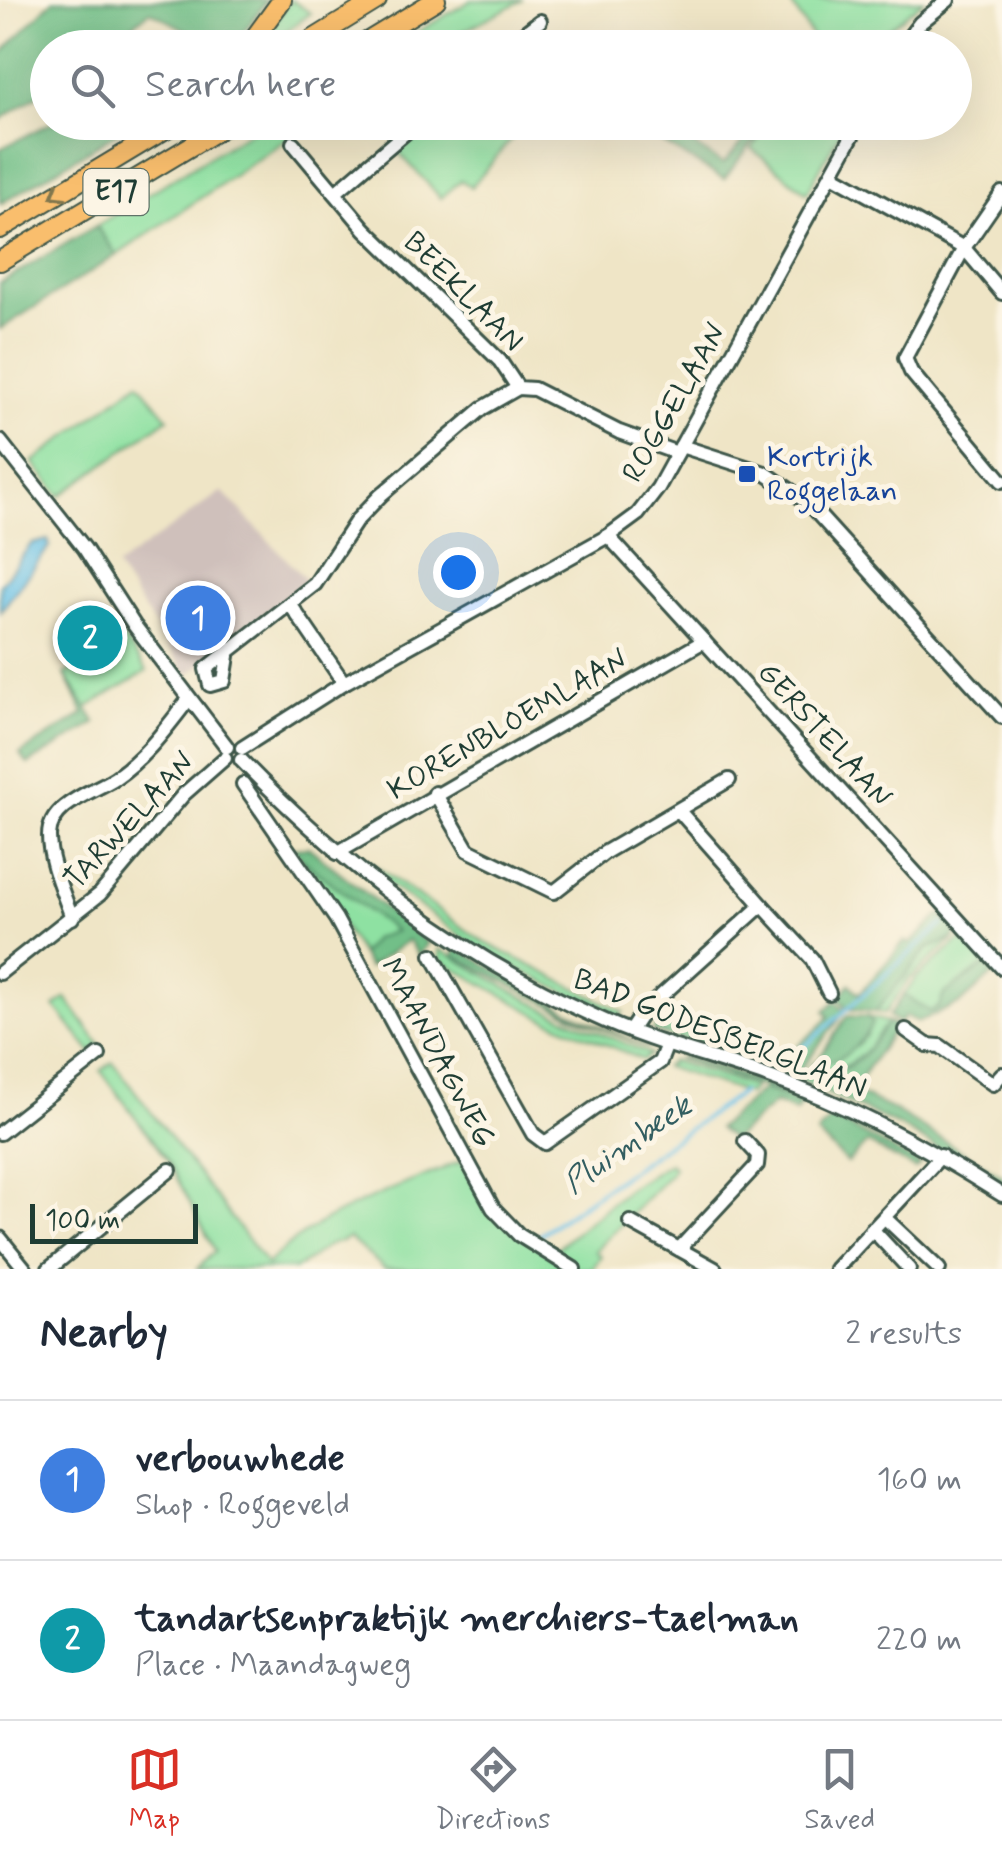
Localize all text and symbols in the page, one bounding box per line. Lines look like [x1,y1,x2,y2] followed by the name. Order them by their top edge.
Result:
[30,30,972,140] search box
[65,58,120,113] icon: search
[145,61,336,110] text: Search here
[84,169,148,215] road number: E17
[50,182,68,201] one-way arrow
[394,223,532,361] street label: BEEKLAAN
[614,316,736,490] street label: ROGGELAAN
[767,438,898,514] place label: Kortrijk Roggelaan
[736,463,758,485] marker: Kortrijk Roggelaan
[433,547,484,598] your location
[166,580,230,656] pin: 1
[58,600,122,676] pin: 2
[381,640,635,810] street label: KORENBLOEMLAAN
[748,654,900,816] street label: GERSTELAAN
[56,743,204,899] street label: TARWELAAN
[371,951,503,1155] street label: MAANDAGWEG
[568,960,872,1108] street label: BAD GODESBERGLAAN
[556,1084,702,1204] water label: Pluimbeek
[30,1199,198,1244] scale bar
[45,1203,120,1240] text: 100 m
[40,1307,168,1362] text: Nearby
[845,1313,962,1355] text: 2 results
[135,1435,345,1484] text: verbouwhede
[65,1459,80,1501] text: 1
[877,1459,962,1501] text: 160 m
[135,1484,350,1526] text: Shop · Roggeveld
[135,1595,799,1644] text: tandartsenpraktijk merchiers-taelman
[65,1619,80,1661] text: 2
[876,1619,962,1661] text: 220 m
[135,1644,411,1686] text: Place · Maandagweg
[127,1742,182,1839] tab: Map
[436,1742,551,1839] tab: Directions
[804,1742,875,1839] tab: Saved

